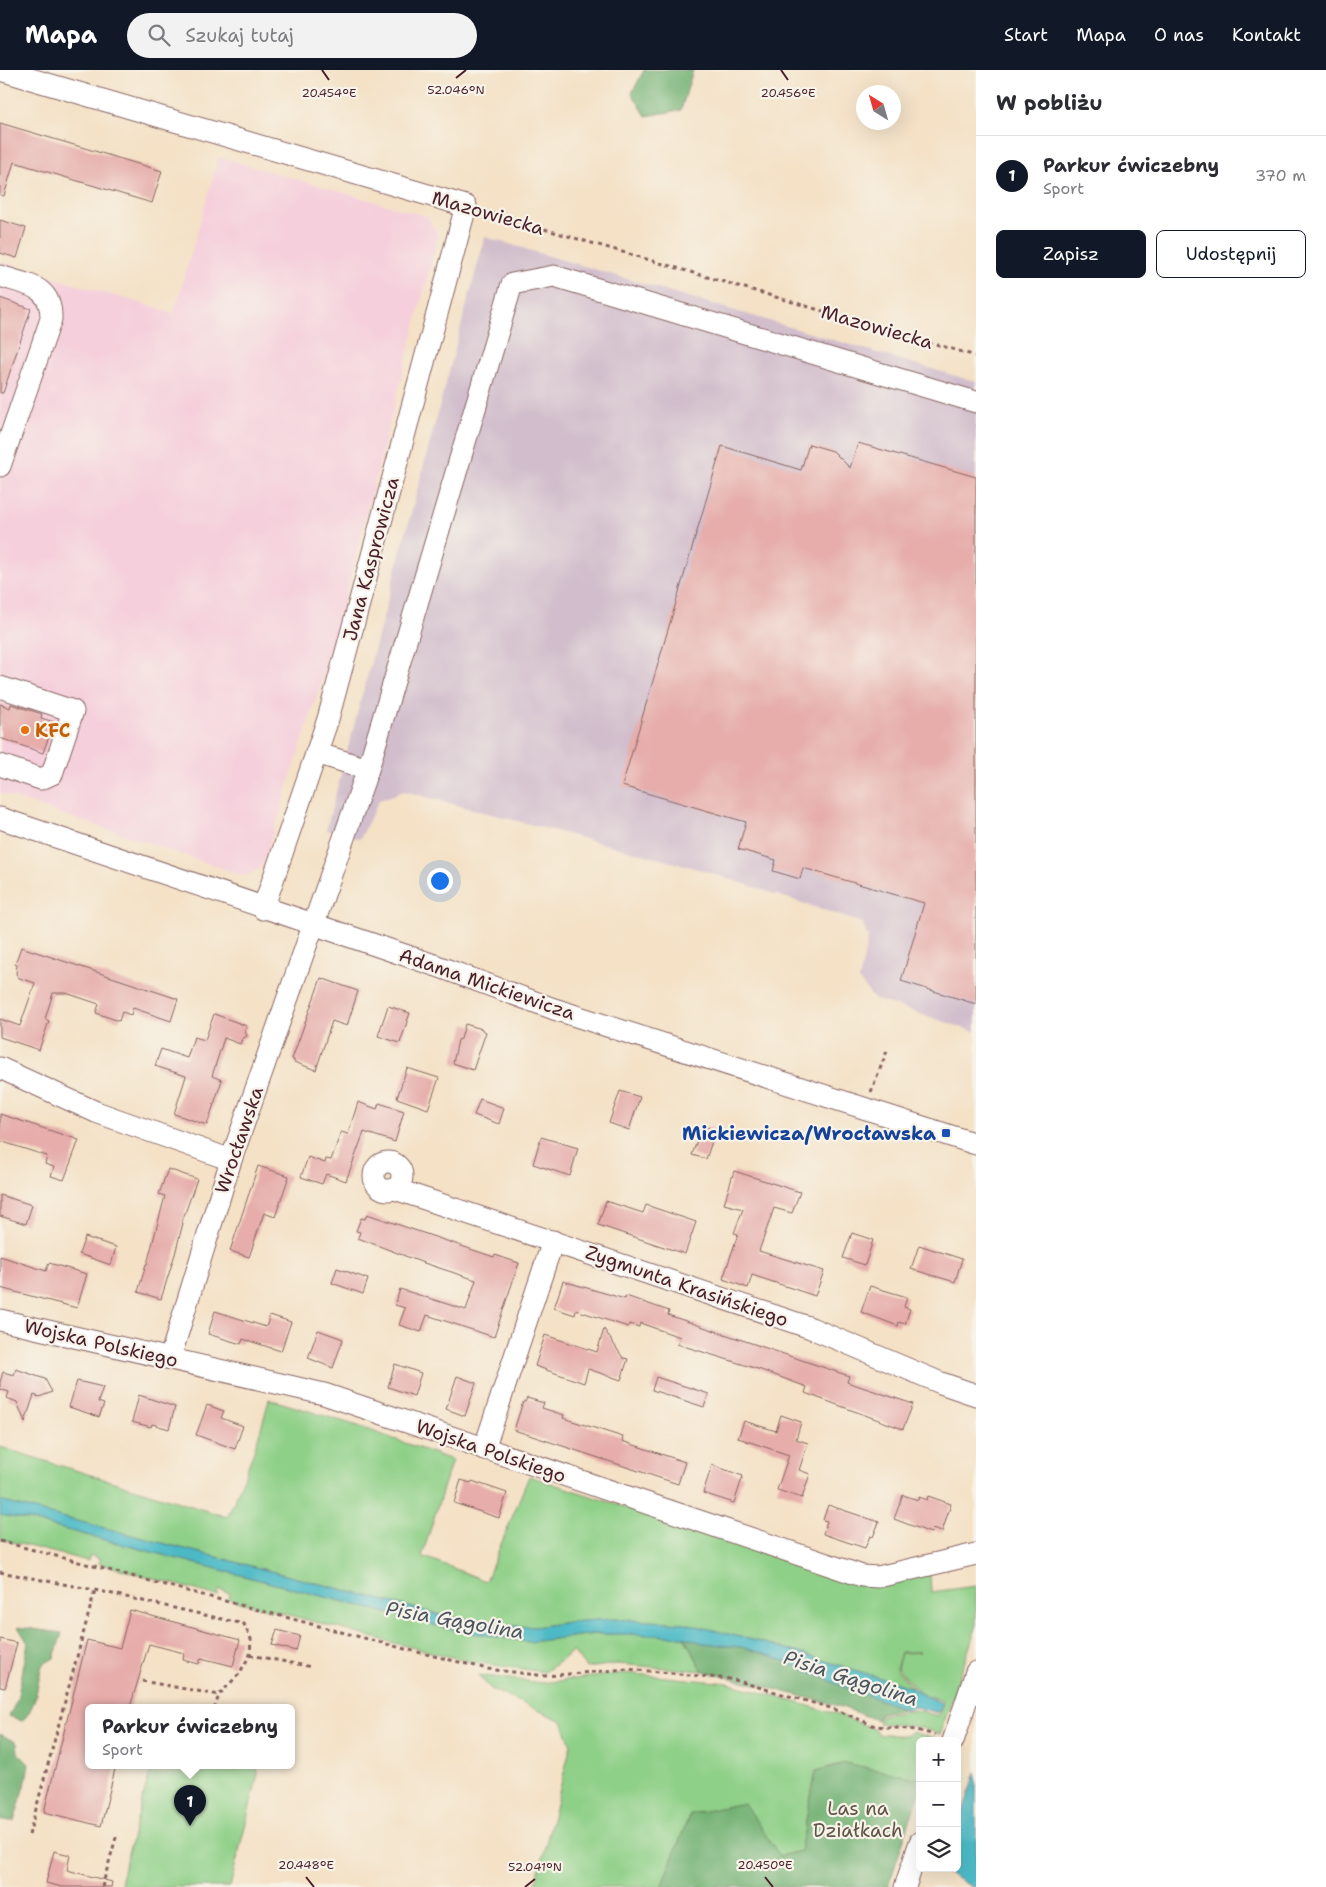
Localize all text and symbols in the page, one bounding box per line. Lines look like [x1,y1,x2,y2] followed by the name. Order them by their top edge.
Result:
[127,13,477,58] search box
[25,19,97,51] text: Mapa
[145,21,173,49] icon: search
[185,23,294,48] text: Szukaj tutaj
[1004,23,1048,47] text: Start
[1076,23,1126,47] text: Mapa
[1154,23,1204,47] text: O nas
[1232,23,1301,47] text: Kontakt
[427,82,485,98] text: 52.046°N
[301,85,357,101] text: 20.454°E
[760,85,816,101] text: 20.456°E
[856,85,901,130] north arrow
[996,89,1103,117] text: W pobliżu
[1043,153,1219,178] text: Parkur ćwiczebny
[1008,165,1016,186] text: 1
[1255,165,1306,186] text: 370 m
[1043,178,1084,199] text: Sport
[429,185,547,241] street label: Mazowiecka
[996,230,1146,278] button: Zapisz
[1156,230,1306,278] button: Udostępnij
[818,299,936,355] street label: Mazowiecka
[337,474,405,644] street label: Jana Kasprowicza
[35,718,71,743] place label: KFC
[19,724,31,736] marker: KFC
[427,868,453,894] your location
[396,942,578,1026] street label: Adama Mickiewicza
[209,1083,269,1197] street label: Wrocławska
[682,1121,936,1146] place label: Mickiewicza/Wrocławska
[940,1127,952,1139] marker: Mickiewicza/Wrocławska
[582,1240,792,1332] street label: Zygmunta Krasińskiego
[22,1313,180,1373] street label: Wojska Polskiego
[413,1414,569,1488] street label: Wojska Polskiego
[384,1595,526,1645] water label: Pisia Gągolina
[781,1644,921,1712] water label: Pisia Gągolina
[85,1704,295,1769] popup
[102,1714,278,1739] text: Parkur ćwiczebny
[916,1737,961,1872] map controls
[916,1737,961,1782] button: +
[102,1739,143,1760] text: Sport
[916,1782,961,1827] button: −
[174,1785,206,1826] pin: 1
[813,1796,903,1843] park label: Las na Działkach
[916,1827,961,1872] button: layers
[278,1857,334,1873] text: 20.448°E
[737,1857,793,1873] text: 20.450°E
[508,1859,562,1875] text: 52.041°N

